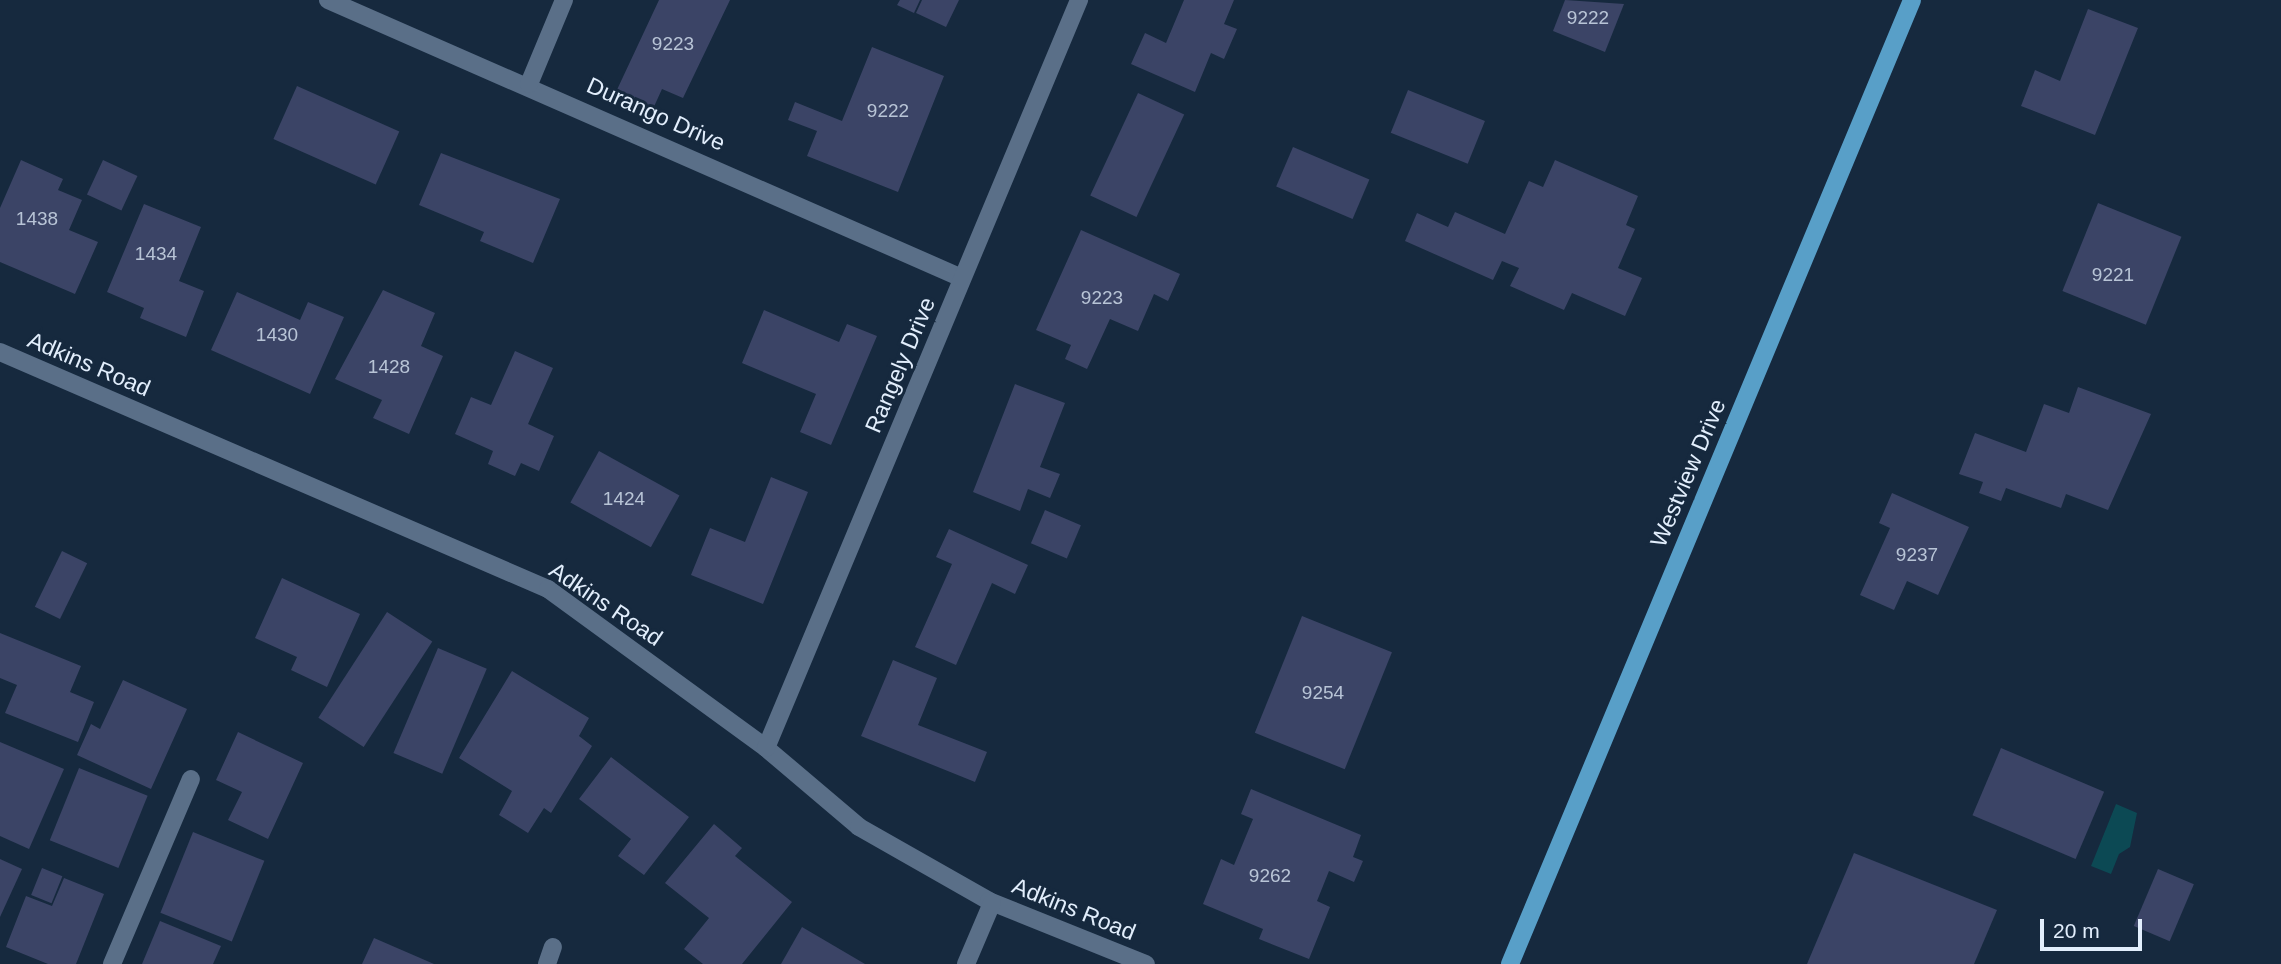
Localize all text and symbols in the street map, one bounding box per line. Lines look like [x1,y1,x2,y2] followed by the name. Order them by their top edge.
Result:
[1567,7,1609,29] house number: 9222
[652,33,694,55] house number: 9223
[583,71,729,157] street label: Durango Drive
[867,100,909,122] house number: 9222
[16,208,58,230] house number: 1438
[135,243,177,265] house number: 1434
[2092,264,2134,286] house number: 9221
[1081,287,1123,309] house number: 9223
[859,293,941,437] street label: Rangely Drive
[256,324,298,346] house number: 1430
[24,326,154,402] street label: Adkins Road
[368,356,410,378] house number: 1428
[1644,395,1732,551] street label: Westview Drive
[603,488,645,510] house number: 1424
[1896,544,1938,566] house number: 9237
[544,556,668,652] street label: Adkins Road
[1302,682,1344,704] house number: 9254
[1249,865,1291,887] house number: 9262
[1008,872,1140,946] street label: Adkins Road
[2043,904,2144,948] scale bar
[2053,919,2100,942] text: 20 m

